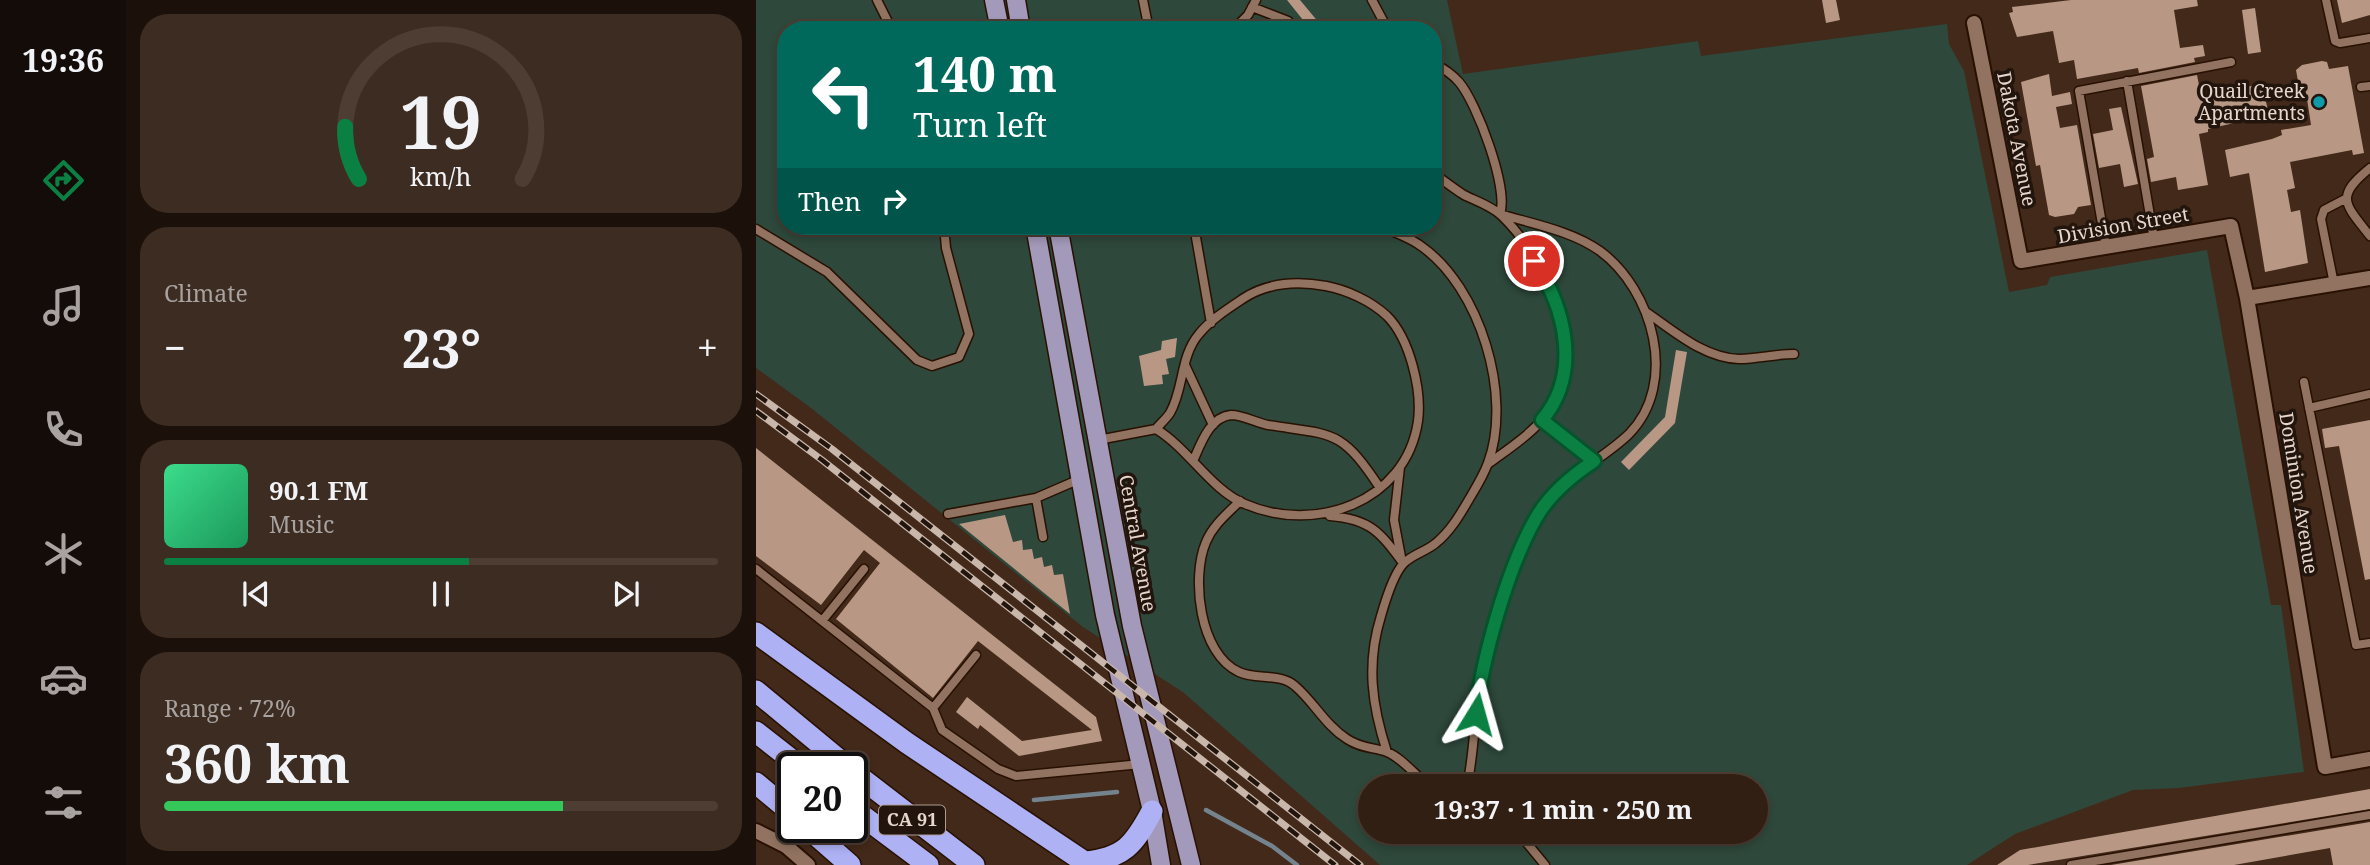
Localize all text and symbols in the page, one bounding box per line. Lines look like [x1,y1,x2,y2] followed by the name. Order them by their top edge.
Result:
[22,38,104,81] text: 19:36
[913,40,1057,106] text: 140 m
[798,49,889,140] icon: left
[1991,70,2043,208] street label: Dakota Avenue
[400,72,482,171] text: 19
[2198,78,2306,126] place label: Quail Creek Apartments
[2311,94,2327,110] marker: Quail Creek Apartments
[913,103,1047,146] text: Turn left
[39,156,88,205] icon: directions
[410,159,472,193] text: km/h
[875,182,913,220] icon: right
[798,183,861,219] text: Then
[2055,201,2191,249] street label: Division Street
[1504,231,1564,291] pin
[1515,242,1553,280] icon: arrive
[164,277,248,309] text: Climate
[39,281,88,330] icon: music
[402,312,481,383] text: 23°
[164,321,186,373] text: −
[697,321,718,373] text: +
[39,405,88,454] icon: phone
[2273,410,2325,576] street label: Dominion Avenue
[269,472,368,508] text: 90.1 FM
[1113,472,1163,614] street label: Central Avenue
[269,508,334,540] text: Music
[39,529,88,578] icon: climate
[237,575,275,613] icon: previous
[422,575,460,613] icon: pause
[607,575,645,613] icon: next
[39,654,88,703] icon: car
[1439,677,1513,751] position arrow
[164,692,296,724] text: Range · 72%
[164,727,350,798] text: 360 km
[777,752,868,843] speed limit sign: 20
[39,778,88,827] icon: filters
[1433,791,1693,827] text: 19:37 · 1 min · 250 m
[879,806,945,834] road number: CA 91

